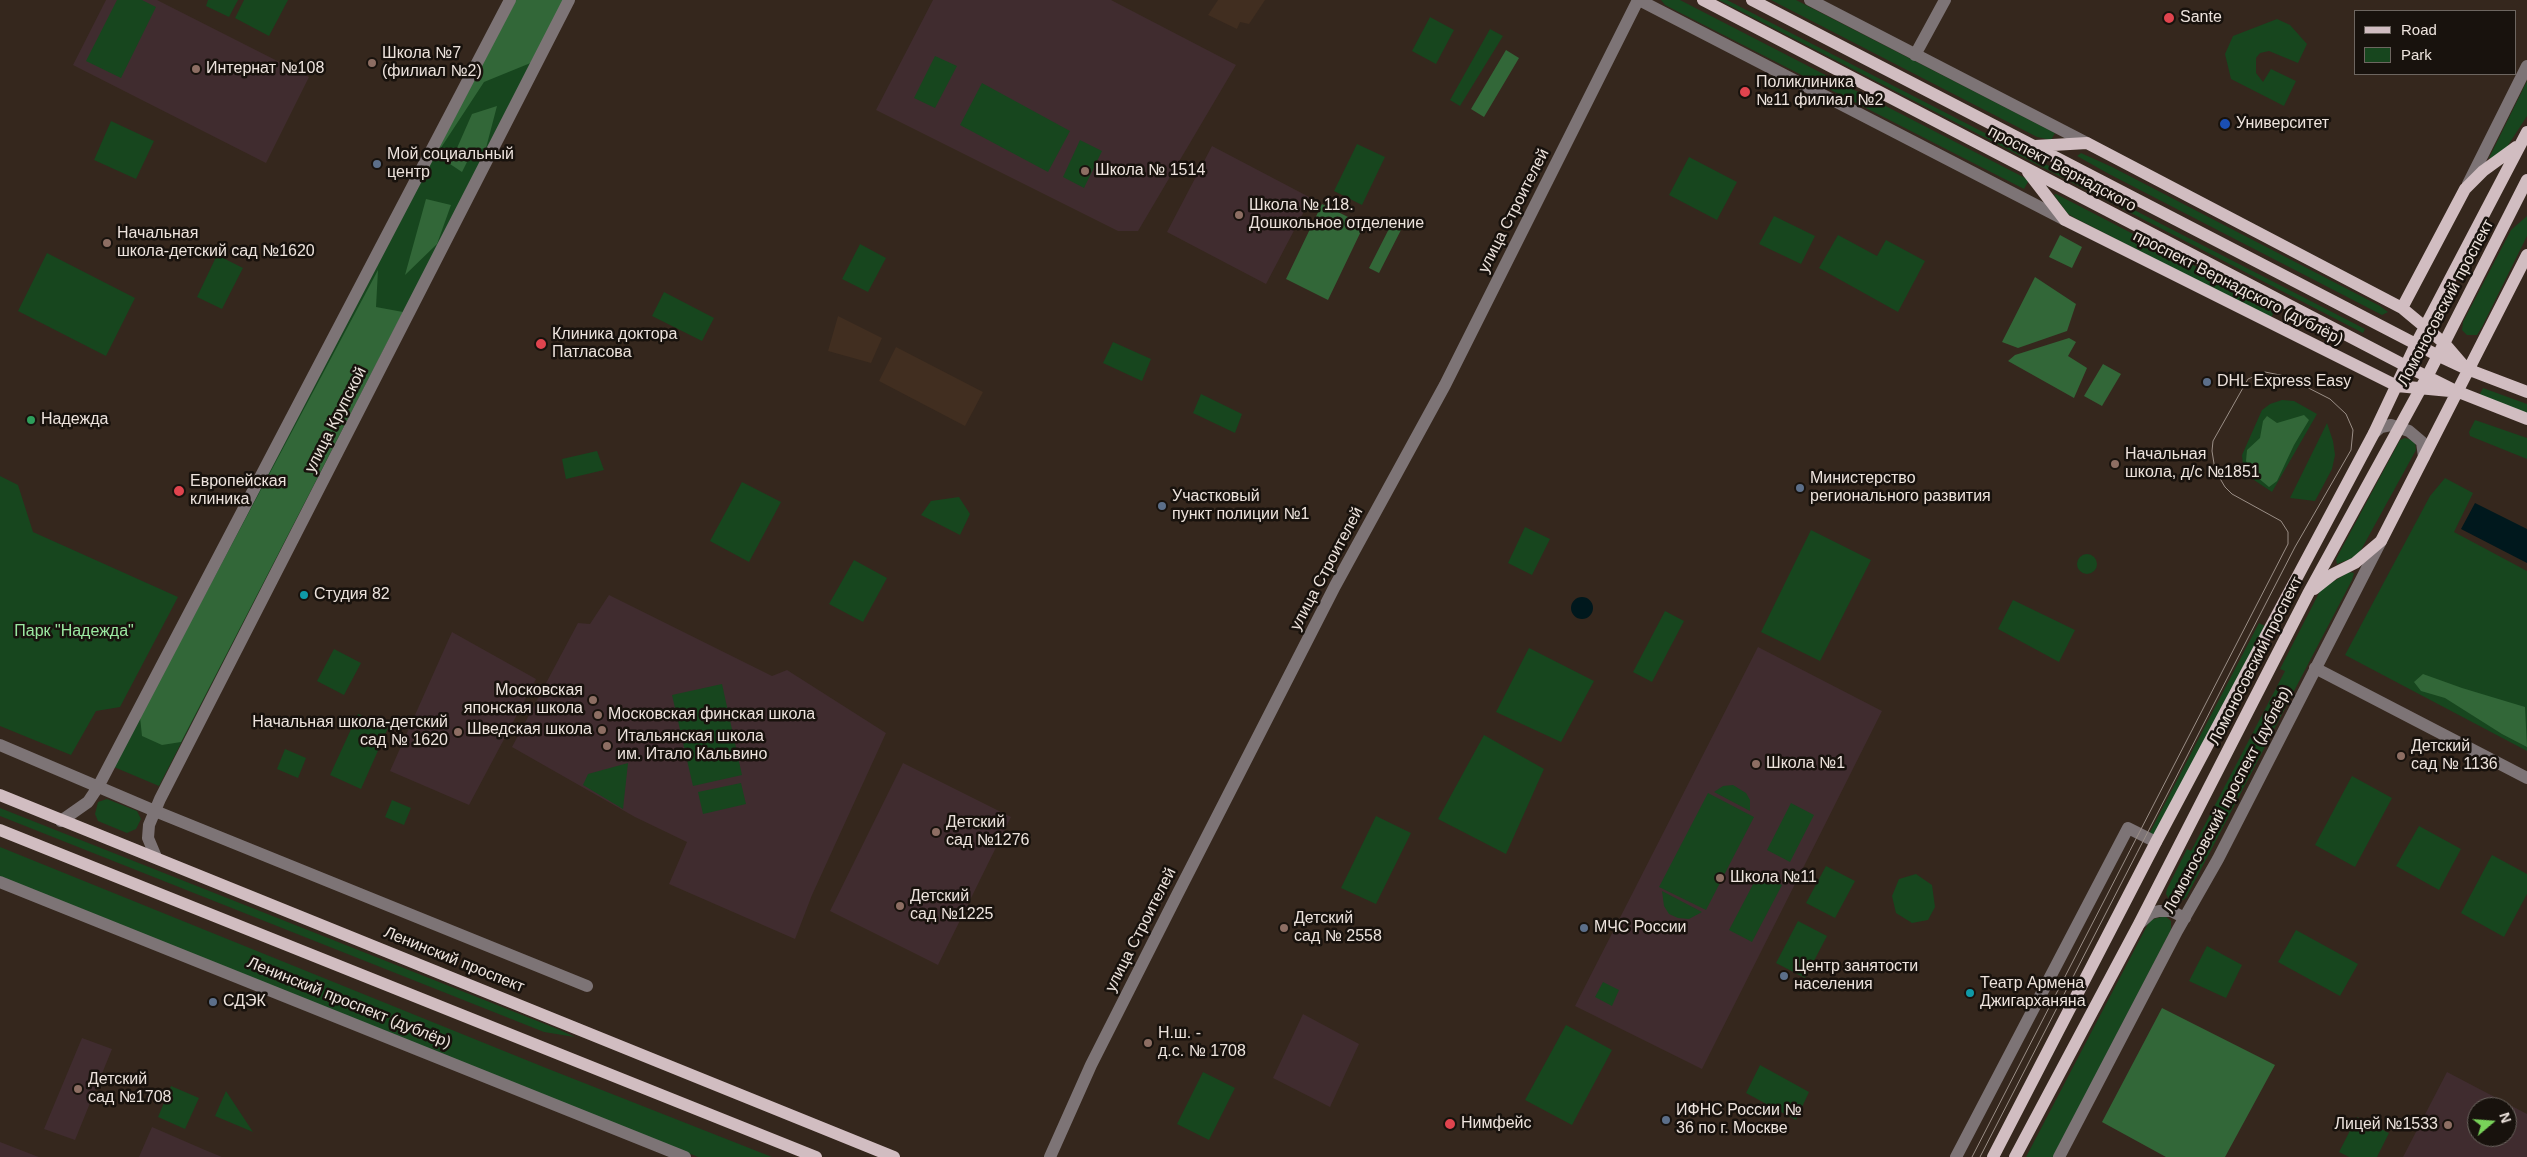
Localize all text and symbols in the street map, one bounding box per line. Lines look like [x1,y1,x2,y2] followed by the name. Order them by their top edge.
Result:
[2180,8,2222,28] place label: Sante
[2354,10,2517,75] legend
[2162,11,2176,25] marker: Sante
[2401,21,2437,38] text: Road
[382,44,482,82] place label: Школа №7 (филиал №2)
[2401,46,2432,63] text: Park
[366,57,378,69] marker: Школа №7 (филиал №2)
[206,59,324,79] place label: Интернат №108
[190,63,202,75] marker: Интернат №108
[1756,73,1883,111] place label: Поликлиника №11 филиал №2
[1738,85,1752,99] marker: Поликлиника №11 филиал №2
[2236,114,2329,134] place label: Университет
[2218,117,2232,131] marker: Университет
[1985,122,2139,216] street label: проспект Вернадского
[387,145,514,183] place label: Мой социальный центр
[1474,146,1554,276] street label: улица Строителей
[371,158,383,170] marker: Мой социальный центр
[1095,161,1205,181] place label: Школа № 1514
[1079,165,1091,177] marker: Школа № 1514
[1249,196,1424,234] place label: Школа № 118. Дошкольное отделение
[1233,209,1245,221] marker: Школа № 118. Дошкольное отделение
[2394,216,2498,390] street label: Ломоносовский проспект
[117,224,315,262] place label: Начальная школа-детский сад №1620
[2130,227,2346,349] street label: проспект Вернадского (дублёр)
[101,237,113,249] marker: Начальная школа-детский сад №1620
[552,325,677,363] place label: Клиника доктора Патласова
[534,337,548,351] marker: Клиника доктора Патласова
[301,364,371,476] street label: улица Крупской
[2217,372,2351,392] place label: DHL Express Easy
[2201,376,2213,388] marker: DHL Express Easy
[41,410,108,430] place label: Надежда
[25,414,37,426] marker: Надежда
[2125,445,2260,483] place label: Начальная школа, д/с №1851
[2109,458,2121,470] marker: Начальная школа, д/с №1851
[1810,469,1991,507] place label: Министерство регионального развития
[190,472,286,510] place label: Европейская клиника
[1794,482,1806,494] marker: Министерство регионального развития
[172,484,186,498] marker: Европейская клиника
[1172,487,1309,525] place label: Участковый пункт полиции №1
[1156,500,1168,512] marker: Участковый пункт полиции №1
[1286,504,1368,634] street label: улица Строителей
[2205,574,2307,748] street label: Ломоносовский проспект
[314,585,390,605] place label: Студия 82
[298,589,310,601] marker: Студия 82
[14,622,134,642] park label: Парк "Надежда"
[464,681,583,719] place label: Московская японская школа
[2160,683,2296,917] street label: Ломоносовский проспект (дублёр)
[587,694,599,706] marker: Московская японская школа
[608,705,815,725] place label: Московская финская школа
[592,709,604,721] marker: Московская финская школа
[252,713,448,751] place label: Начальная школа-детский сад № 1620
[467,720,592,740] place label: Шведская школа
[596,724,608,736] marker: Шведская школа
[452,726,464,738] marker: Начальная школа-детский сад № 1620
[617,727,767,765] place label: Итальянская школа им. Итало Кальвино
[2411,737,2498,775] place label: Детский сад № 1136
[601,740,613,752] marker: Итальянская школа им. Итало Кальвино
[2395,750,2407,762] marker: Детский сад № 1136
[1766,754,1845,774] place label: Школа №1
[1750,758,1762,770] marker: Школа №1
[946,813,1029,851] place label: Детский сад №1276
[930,826,942,838] marker: Детский сад №1276
[1101,865,1181,995] street label: улица Строителей
[1730,868,1817,888] place label: Школа №11
[1714,872,1726,884] marker: Школа №11
[910,887,993,925] place label: Детский сад №1225
[894,900,906,912] marker: Детский сад №1225
[1294,909,1382,947] place label: Детский сад № 2558
[1594,918,1687,938] place label: МЧС России
[1278,922,1290,934] marker: Детский сад № 2558
[1578,922,1590,934] marker: МЧС России
[381,923,527,997] street label: Ленинский проспект
[244,953,454,1053] street label: Ленинский проспект (дублёр)
[1794,957,1918,995] place label: Центр занятости населения
[1778,970,1790,982] marker: Центр занятости населения
[1980,974,2086,1012] place label: Театр Армена Джигарханяна
[1964,987,1976,999] marker: Театр Армена Джигарханяна
[223,992,266,1012] place label: СДЭК
[207,996,219,1008] marker: СДЭК
[1158,1024,1246,1062] place label: Н.ш. - д.с. № 1708
[1142,1037,1154,1049] marker: Н.ш. - д.с. № 1708
[88,1070,171,1108] place label: Детский сад №1708
[72,1083,84,1095] marker: Детский сад №1708
[2467,1097,2517,1147] north arrow
[1676,1101,1802,1139] place label: ИФНС России № 36 по г. Москве
[2496,1110,2514,1125] text: N
[1461,1114,1531,1134] place label: Нимфейс
[1660,1114,1672,1126] marker: ИФНС России № 36 по г. Москве
[2335,1115,2438,1135] place label: Лицей №1533
[1443,1117,1457,1131] marker: Нимфейс
[2442,1119,2454,1131] marker: Лицей №1533

